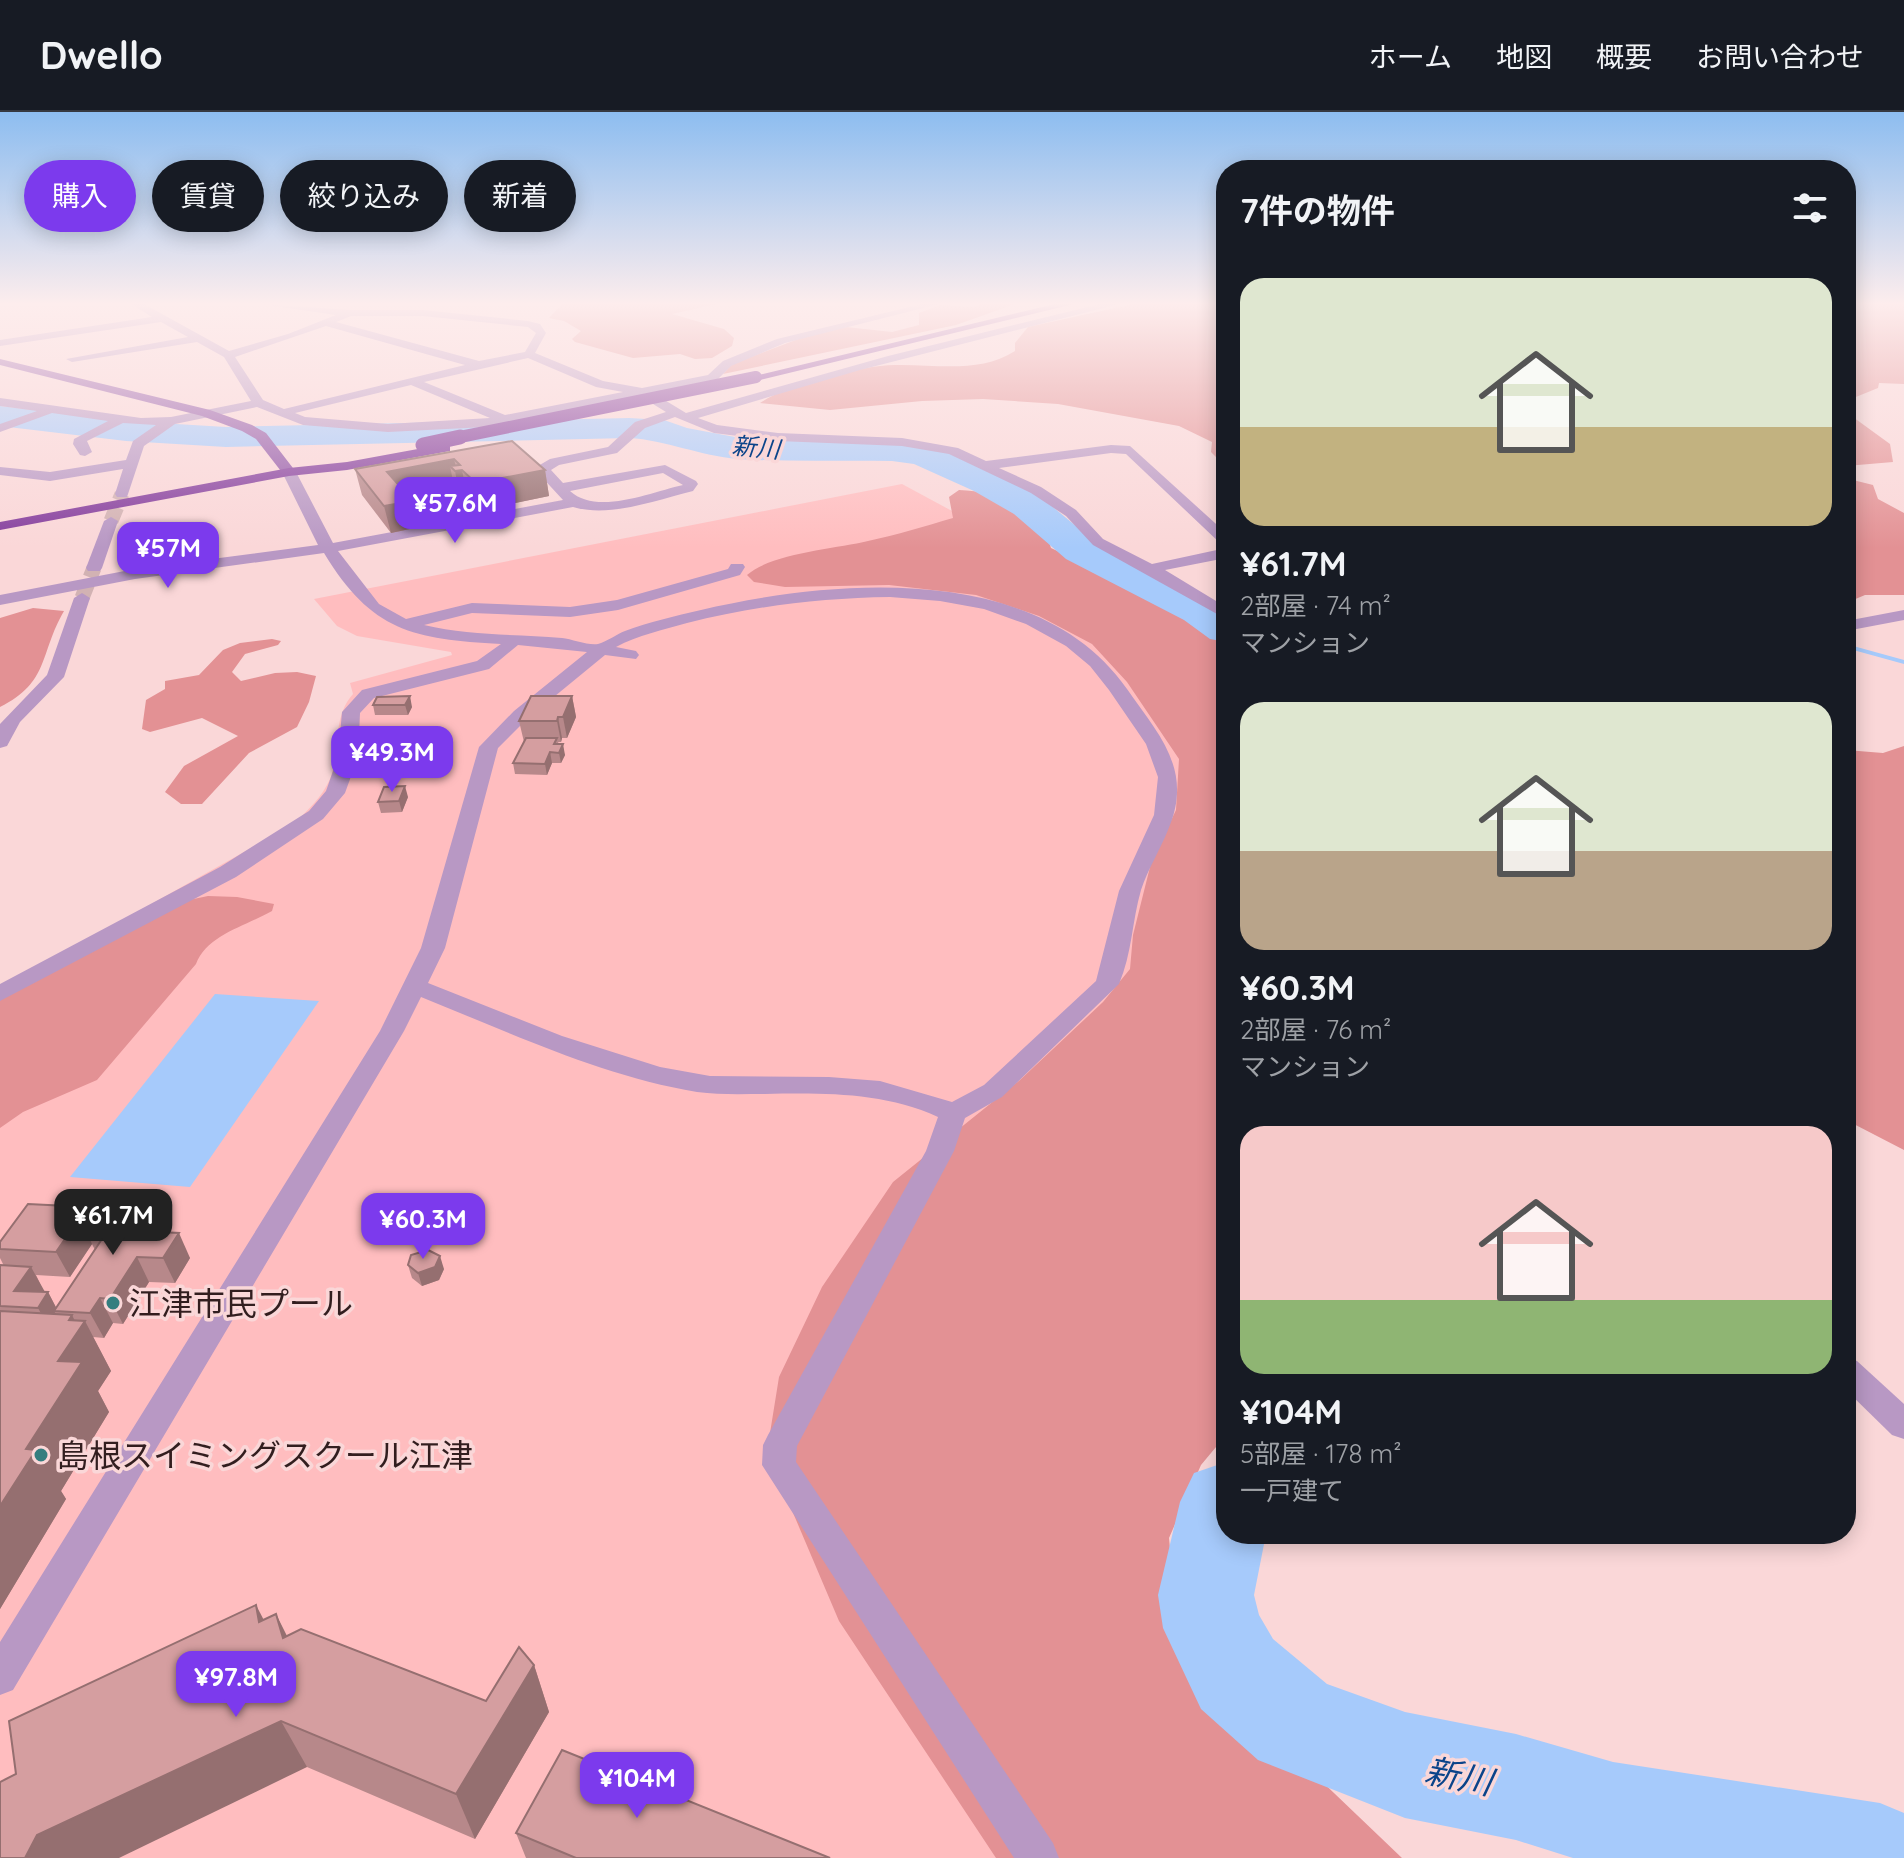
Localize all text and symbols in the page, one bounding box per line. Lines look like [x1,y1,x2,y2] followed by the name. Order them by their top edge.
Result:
[40,31,163,79] text: Dwello
[1369,39,1452,74] text: ホーム
[1496,39,1552,74] text: 地図
[1596,39,1652,74] text: 概要
[1696,39,1864,74] text: お問い合わせ
[24,160,136,232] chip: 購入
[152,160,264,232] chip: 賃貸
[280,160,448,232] chip: 絞り込み
[464,160,576,232] chip: 新着
[1788,186,1832,230] icon: filters
[1240,189,1395,232] text: 7件の物件
[1464,330,1608,474] icon: home
[731,430,784,464] water label: 新川
[390,477,520,545] pin: ¥57.6M
[412,486,498,519] text: ¥57.6M
[121,522,215,590] pin: ¥57M
[135,531,201,564] text: ¥57M
[1240,542,1347,585] text: ¥61.7M
[1240,589,1391,622] text: 2部屋 · 74 m²
[1240,626,1370,659] text: マンション
[327,726,457,794] pin: ¥49.3M
[349,735,435,768] text: ¥49.3M
[1464,754,1608,898] icon: home
[1240,966,1355,1009] text: ¥60.3M
[1240,1013,1391,1046] text: 2部屋 · 76 m²
[1240,1050,1370,1083] text: マンション
[1464,1178,1608,1322] icon: home
[48,1189,178,1257] pin: ¥61.7M
[358,1193,488,1261] pin: ¥60.3M
[72,1198,154,1231] text: ¥61.7M
[379,1202,467,1235] text: ¥60.3M
[129,1283,353,1323] place label: 江津市民プール
[104,1294,122,1312] marker: 江津市民プール
[1240,1390,1342,1433] text: ¥104M
[57,1435,473,1475] place label: 島根スイミングスクール江津
[1240,1437,1402,1470] text: 5部屋 · 178 m²
[32,1446,50,1464] marker: 島根スイミングスクール江津
[1240,1474,1344,1507] text: 一戸建て
[171,1651,301,1719] pin: ¥97.8M
[194,1660,278,1693] text: ¥97.8M
[1422,1748,1499,1804] water label: 新川
[581,1752,693,1820] pin: ¥104M
[598,1761,676,1794] text: ¥104M

